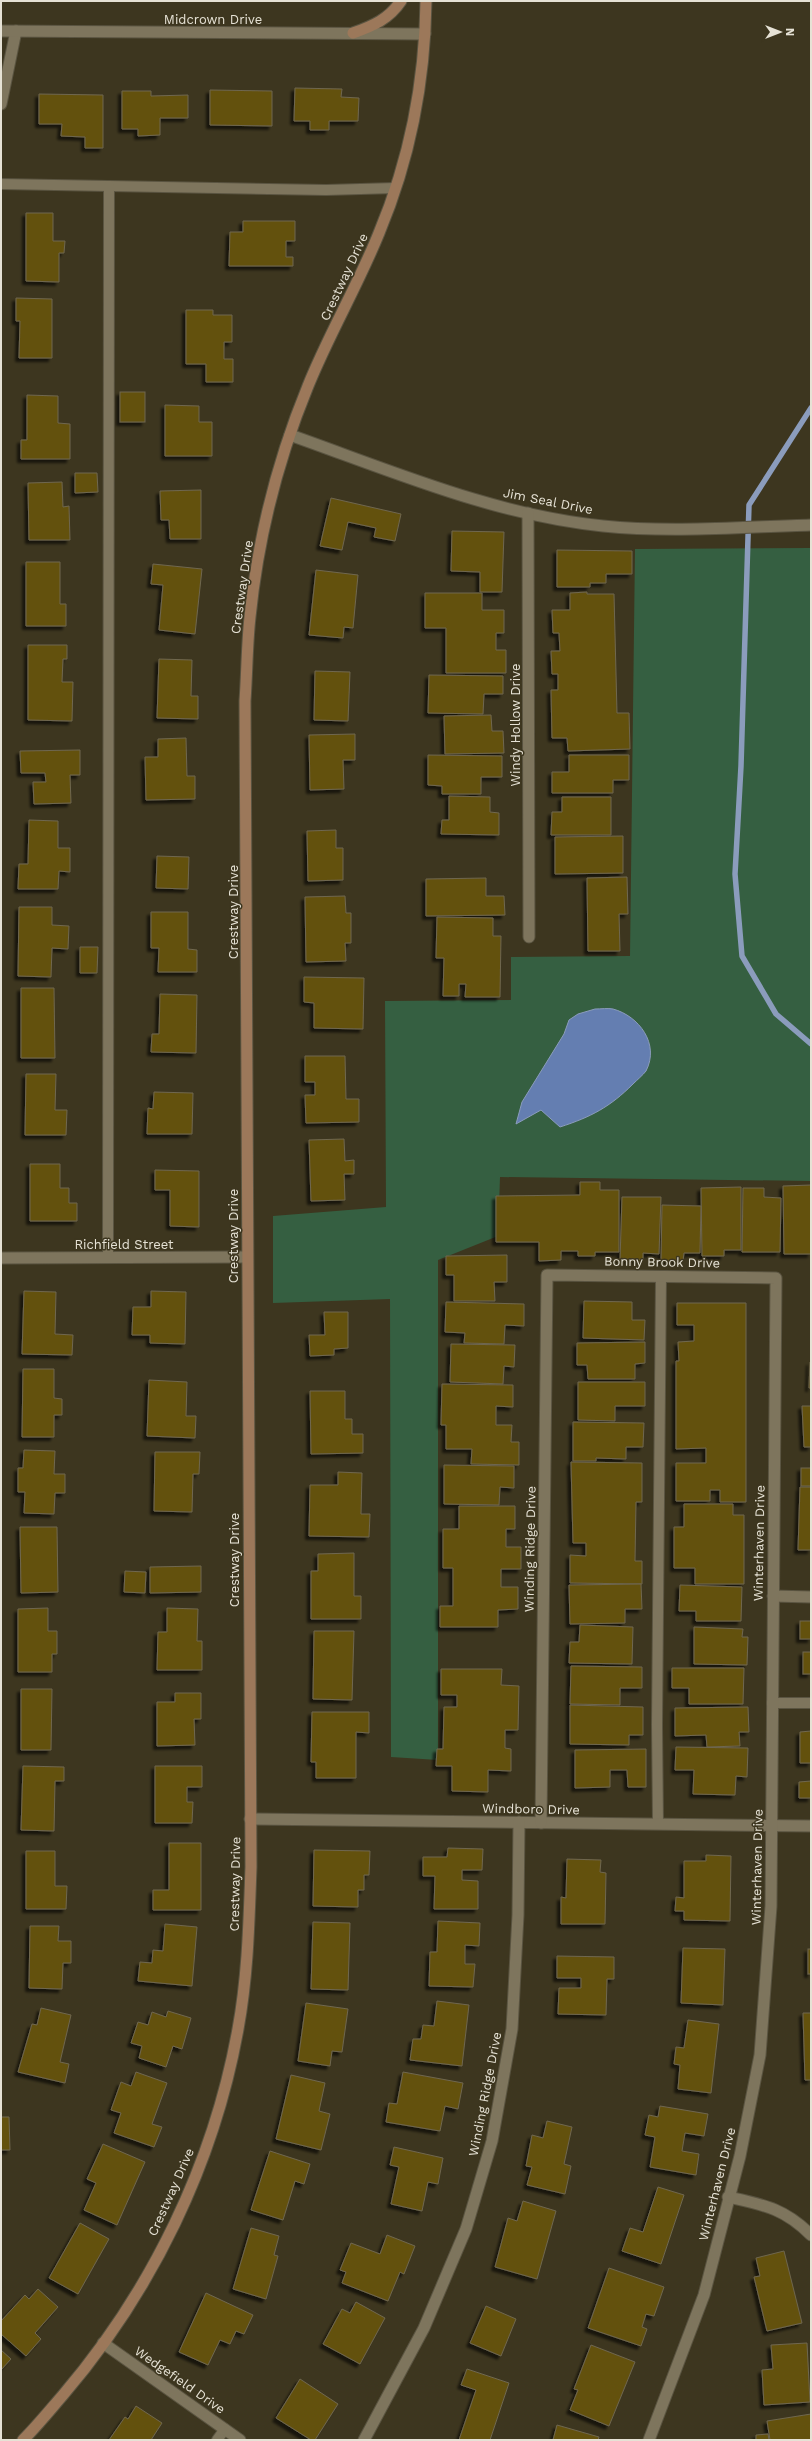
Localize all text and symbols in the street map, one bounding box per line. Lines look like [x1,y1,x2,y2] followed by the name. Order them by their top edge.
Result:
[164,12,262,27] street label: Midcrown Drive
[760,12,800,52] north arrow
[783,28,796,36] text: N
[317,231,371,323] street label: Crestway Drive
[502,485,594,517] street label: Jim Seal Drive
[228,539,256,635] street label: Crestway Drive
[508,663,523,787] street label: Windy Hollow Drive
[226,865,241,959] street label: Crestway Drive
[226,1189,241,1283] street label: Crestway Drive
[74,1237,174,1252] street label: Richfield Street
[604,1253,720,1271] street label: Bonny Brook Drive
[750,1485,768,1601] street label: Winterhaven Drive
[521,1486,539,1612] street label: Winding Ridge Drive
[227,1513,242,1607] street label: Crestway Drive
[482,1801,580,1817] street label: Windboro Drive
[748,1809,766,1925] street label: Winterhaven Drive
[227,1837,243,1931] street label: Crestway Drive
[466,2031,504,2157] street label: Winding Ridge Drive
[696,2126,738,2242] street label: Winterhaven Drive
[145,2146,197,2238] street label: Crestway Drive
[132,2343,228,2417] street label: Wedgefield Drive

